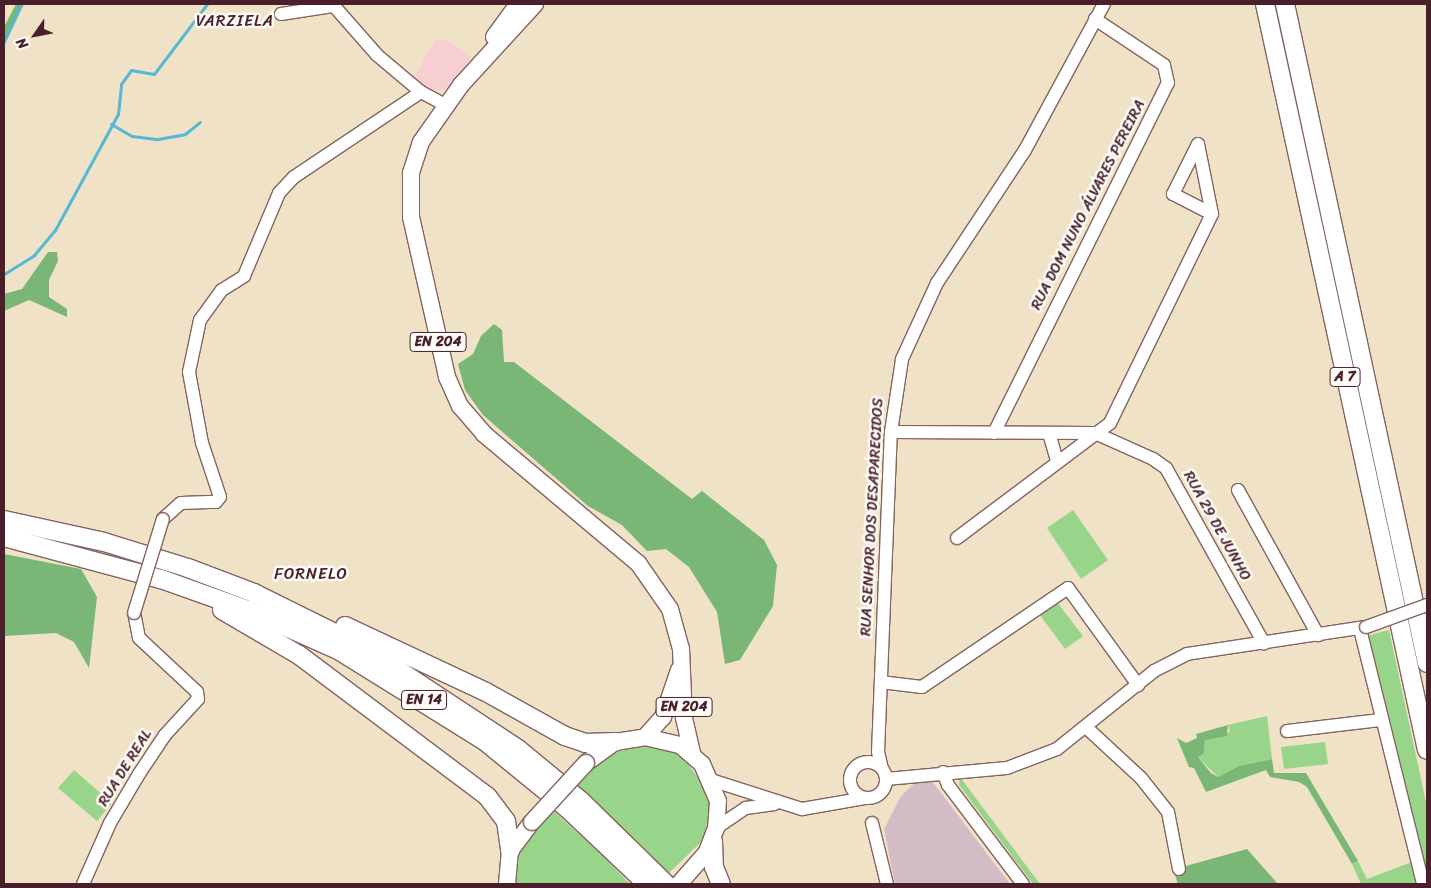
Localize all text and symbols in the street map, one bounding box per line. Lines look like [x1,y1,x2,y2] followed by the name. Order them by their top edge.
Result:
[10,10,60,60] north arrow
[196,11,274,31] district label: VARZIELA
[9,33,35,54] text: N
[1027,96,1149,314] street label: RUA DOM NUNO ÁLVARES PEREIRA
[409,331,467,354] road number: EN 204
[1329,366,1361,388] road number: A 7
[857,397,887,637] street label: RUA SENHOR DOS DESAPARECIDOS
[1179,468,1255,584] street label: RUA 29 DE JUNHO
[273,564,349,584] district label: FORNELO
[400,688,448,712] road number: EN 14
[655,696,713,719] road number: EN 204
[94,726,156,810] street label: RUA DE REAL

